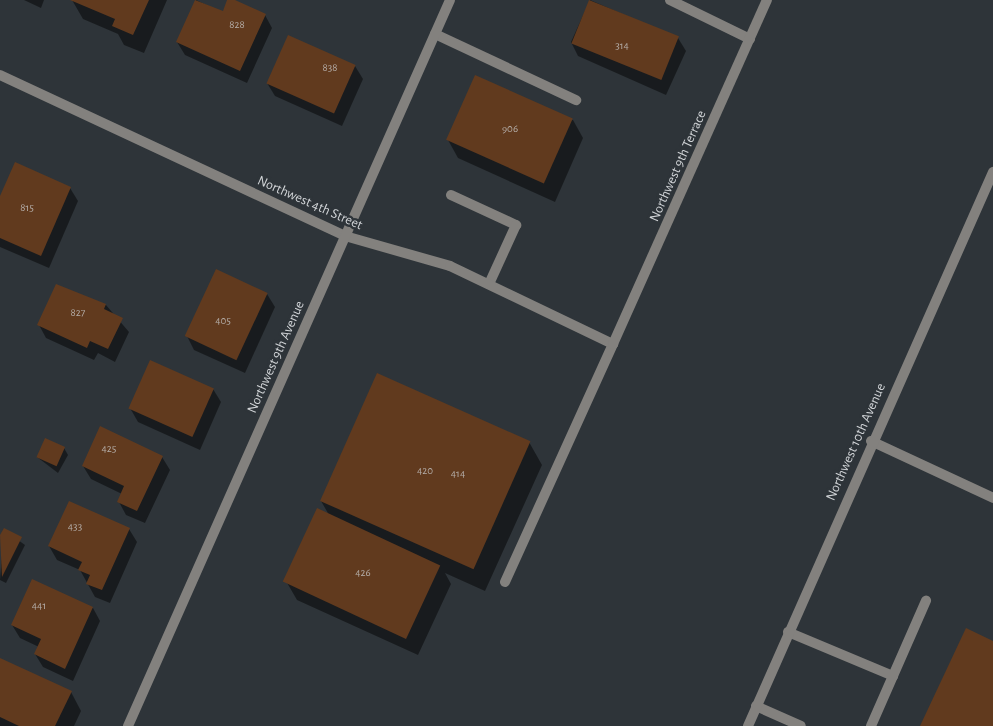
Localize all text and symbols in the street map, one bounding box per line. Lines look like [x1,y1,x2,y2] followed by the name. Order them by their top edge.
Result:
[229,18,245,32] house number: 828
[615,39,629,53] house number: 314
[323,61,337,75] house number: 838
[646,108,710,224] street label: Northwest 9th Terrace
[502,122,518,136] house number: 906
[255,172,365,234] street label: Northwest 4th Street
[20,201,34,215] house number: 815
[244,298,308,416] street label: Northwest 9th Avenue
[71,306,85,320] house number: 827
[215,314,231,328] house number: 405
[823,381,889,503] street label: Northwest 10th Avenue
[102,442,116,456] house number: 425
[417,464,433,478] house number: 420
[451,467,465,481] house number: 414
[68,520,82,534] house number: 433
[355,566,371,580] house number: 426
[32,599,46,613] house number: 441

